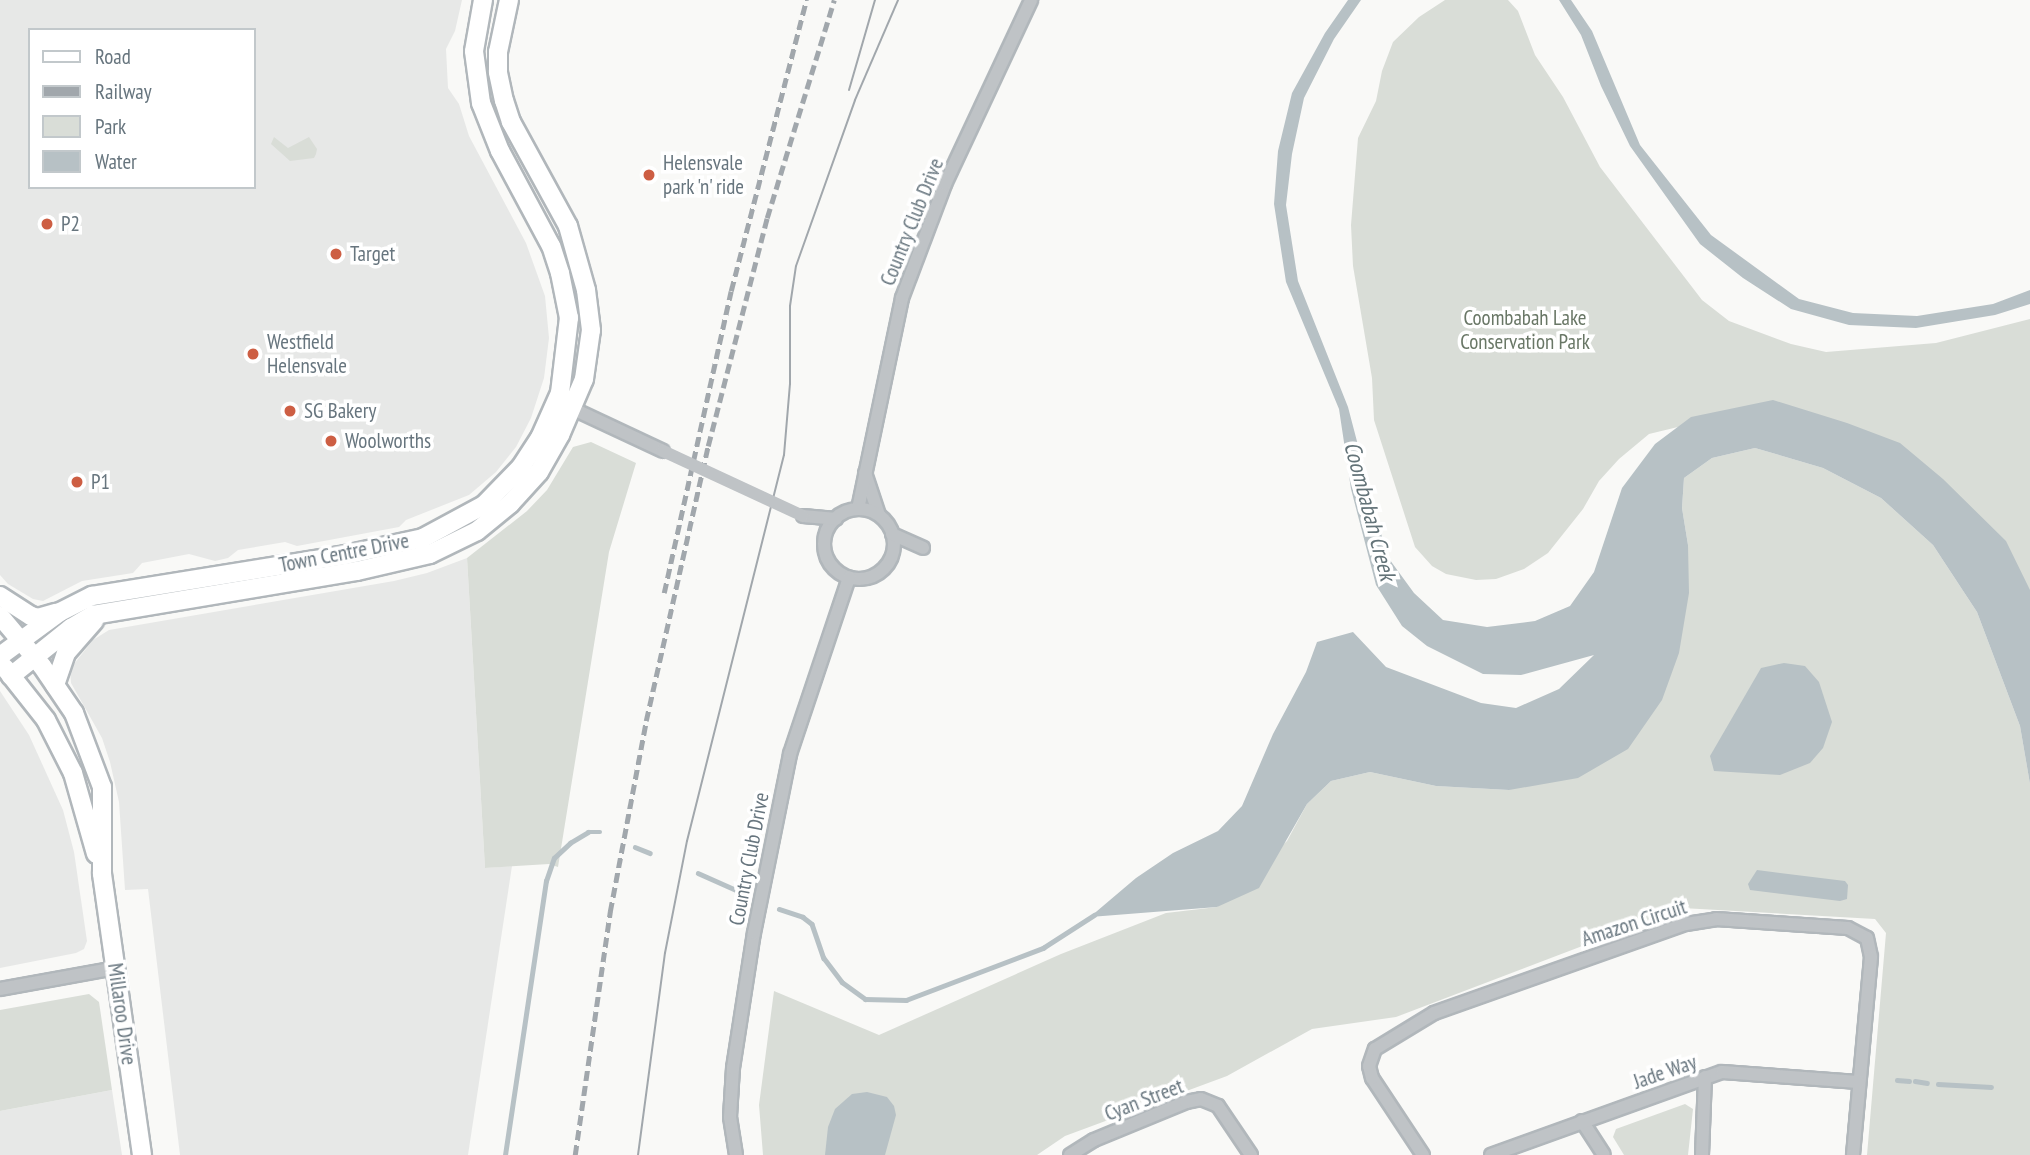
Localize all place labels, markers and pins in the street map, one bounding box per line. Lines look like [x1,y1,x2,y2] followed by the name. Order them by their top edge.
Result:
[663,150,747,200] place label: Helensvale park 'n' ride
[641,167,657,183] marker: Helensvale park 'n' ride
[61,211,80,237] place label: P2
[39,216,55,232] marker: P2
[350,241,395,267] place label: Target
[328,246,344,262] marker: Target
[267,329,347,379] place label: Westfield Helensvale
[245,346,261,362] marker: Westfield Helensvale
[304,398,376,424] place label: SG Bakery
[282,403,298,419] marker: SG Bakery
[345,428,431,454] place label: Woolworths
[323,433,339,449] marker: Woolworths
[91,469,110,495] place label: P1
[69,474,85,490] marker: P1

